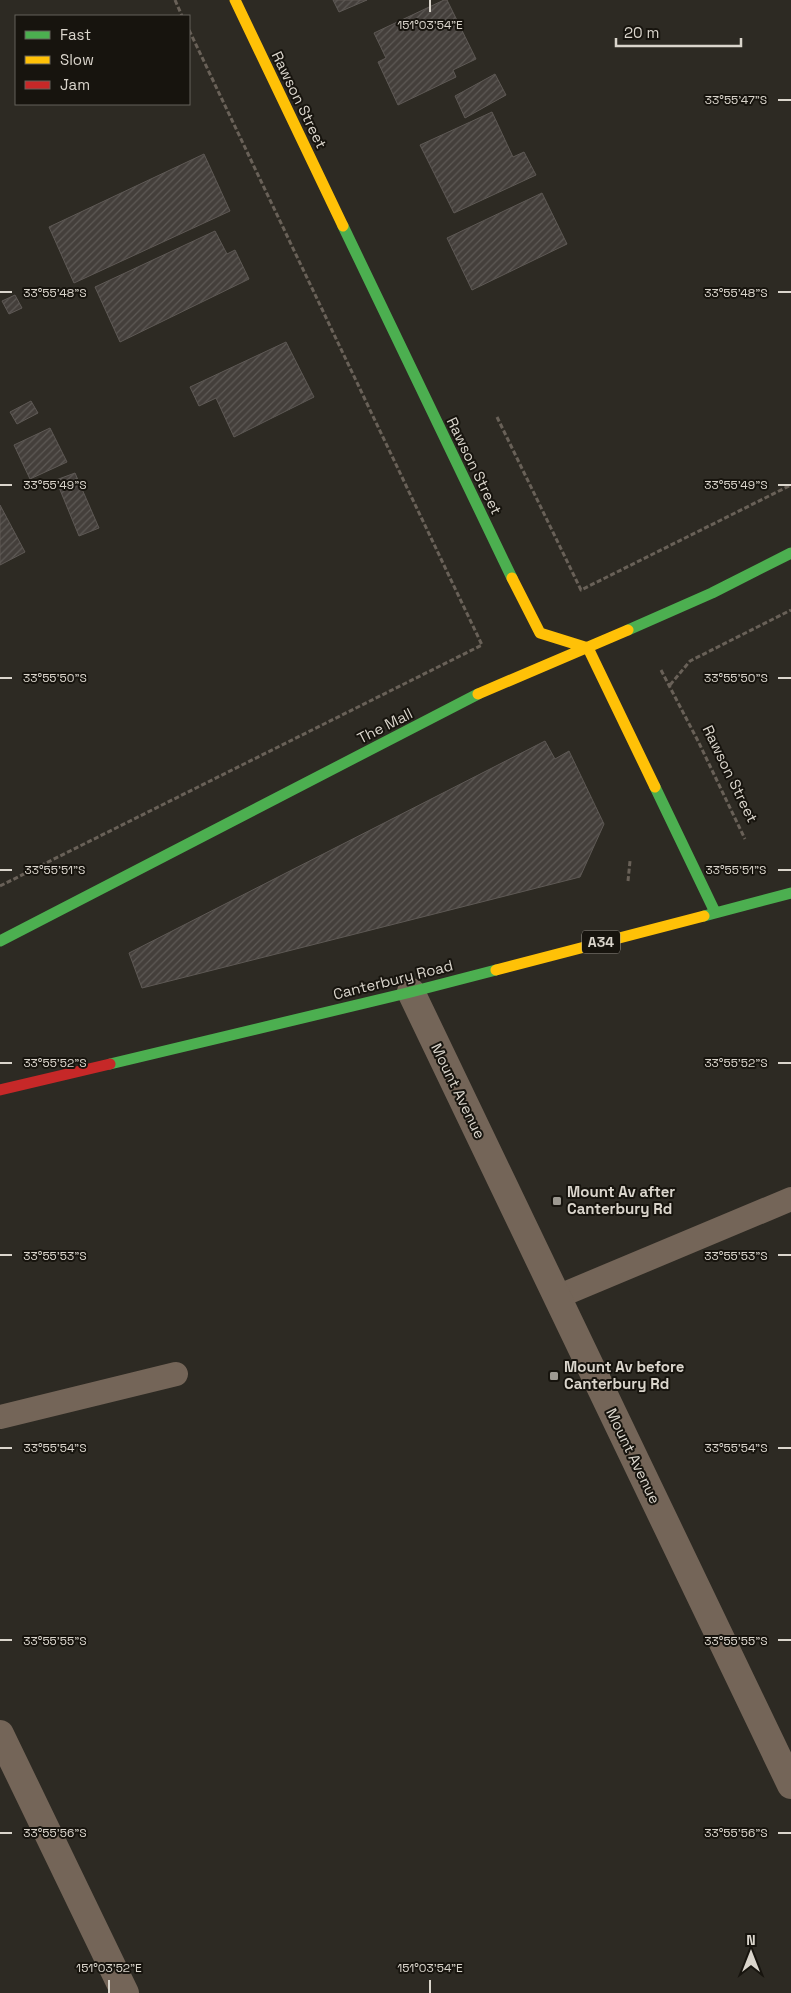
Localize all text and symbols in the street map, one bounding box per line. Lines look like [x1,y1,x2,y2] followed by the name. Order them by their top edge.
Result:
[15,15,190,105] legend
[616,15,741,47] scale bar
[397,17,463,33] text: 151°03'54"E
[624,23,659,42] text: 20 m
[60,25,91,44] text: Fast
[268,48,331,152] street label: Rawson Street
[60,50,94,69] text: Slow
[60,75,90,94] text: Jam
[705,92,767,108] text: 33°55'47"S
[23,285,87,301] text: 33°55'48"S
[704,285,768,301] text: 33°55'48"S
[443,414,506,518] street label: Rawson Street
[23,477,87,493] text: 33°55'49"S
[704,477,768,493] text: 33°55'49"S
[23,670,87,686] text: 33°55'50"S
[704,670,768,686] text: 33°55'50"S
[354,704,416,748] street label: The Mall
[699,722,762,826] street label: Rawson Street
[25,862,85,878] text: 33°55'51"S
[706,862,766,878] text: 33°55'51"S
[582,930,620,954] road number: A34
[331,955,455,1004] street label: Canterbury Road
[427,1040,490,1142] street label: Mount Avenue
[23,1055,87,1071] text: 33°55'52"S
[704,1055,768,1071] text: 33°55'52"S
[567,1182,675,1218] place label: Mount Av after Canterbury Rd
[551,1195,563,1207] marker: Mount Av after Canterbury Rd
[23,1248,87,1264] text: 33°55'53"S
[704,1248,768,1264] text: 33°55'53"S
[564,1357,685,1393] place label: Mount Av before Canterbury Rd
[548,1370,560,1382] marker: Mount Av before Canterbury Rd
[602,1405,665,1507] street label: Mount Avenue
[23,1440,87,1456] text: 33°55'54"S
[704,1440,768,1456] text: 33°55'54"S
[23,1633,87,1649] text: 33°55'55"S
[704,1633,768,1649] text: 33°55'55"S
[23,1825,87,1841] text: 33°55'56"S
[704,1825,768,1841] text: 33°55'56"S
[726,1928,776,1978] north arrow
[746,1931,756,1949] text: N
[76,1960,142,1976] text: 151°03'52"E
[397,1960,463,1976] text: 151°03'54"E

